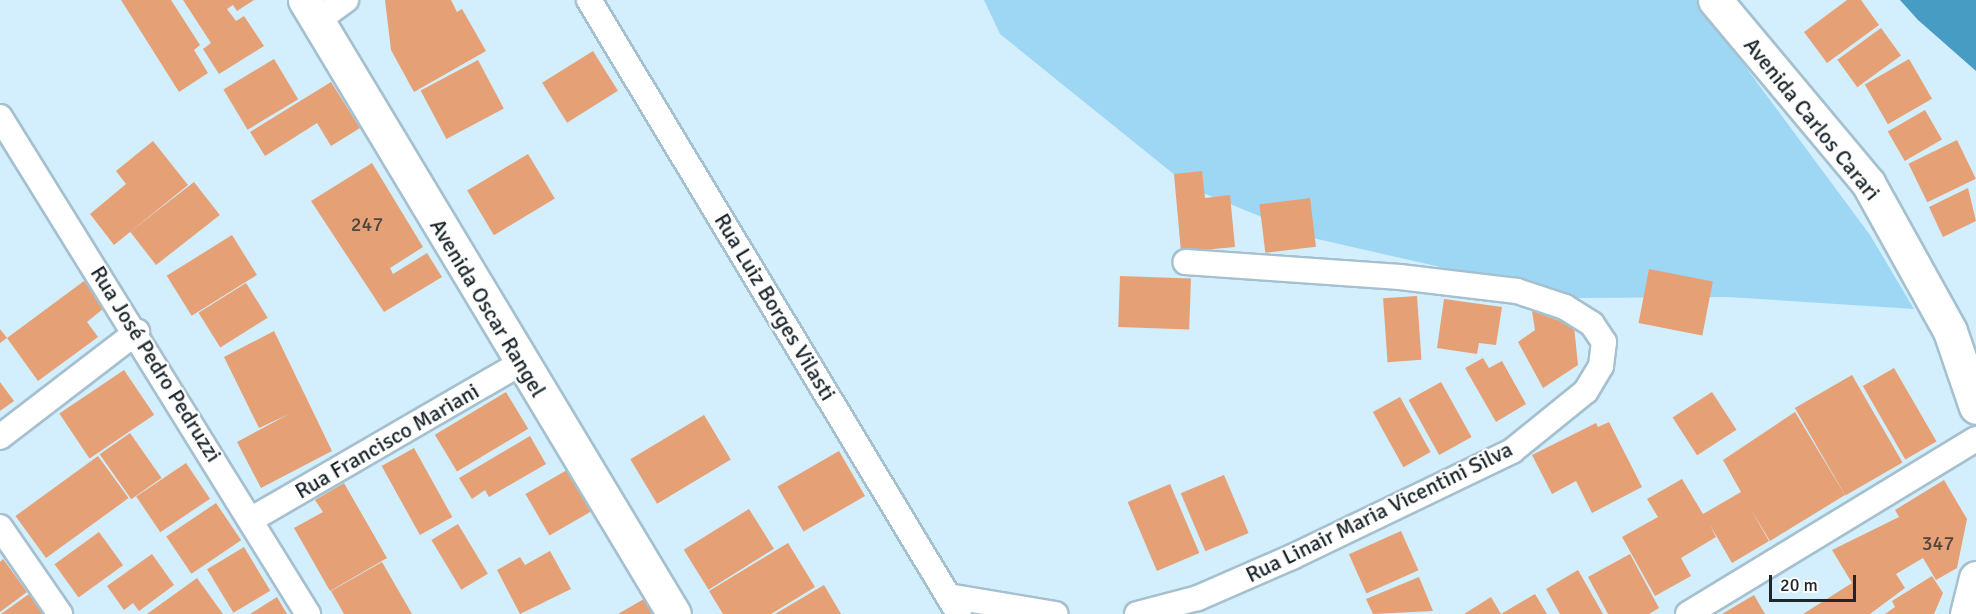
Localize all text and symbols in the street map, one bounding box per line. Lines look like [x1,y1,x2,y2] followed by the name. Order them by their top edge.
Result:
[1738,32,1886,206] street label: Avenida Carlos Carari
[709,209,841,405] street label: Rua Luiz Borges Vilasti
[351,212,383,236] house number: 247
[424,214,552,402] street label: Avenida Oscar Rangel
[85,261,227,467] street label: Rua José Pedro Pedruzzi
[290,378,484,504] street label: Rua Francisco Mariani
[1241,436,1517,588] street label: Rua Linair Maria Vicentini Silva
[1922,531,1954,555] house number: 347
[1772,563,1859,601] scale bar
[1780,574,1818,596] text: 20 m

